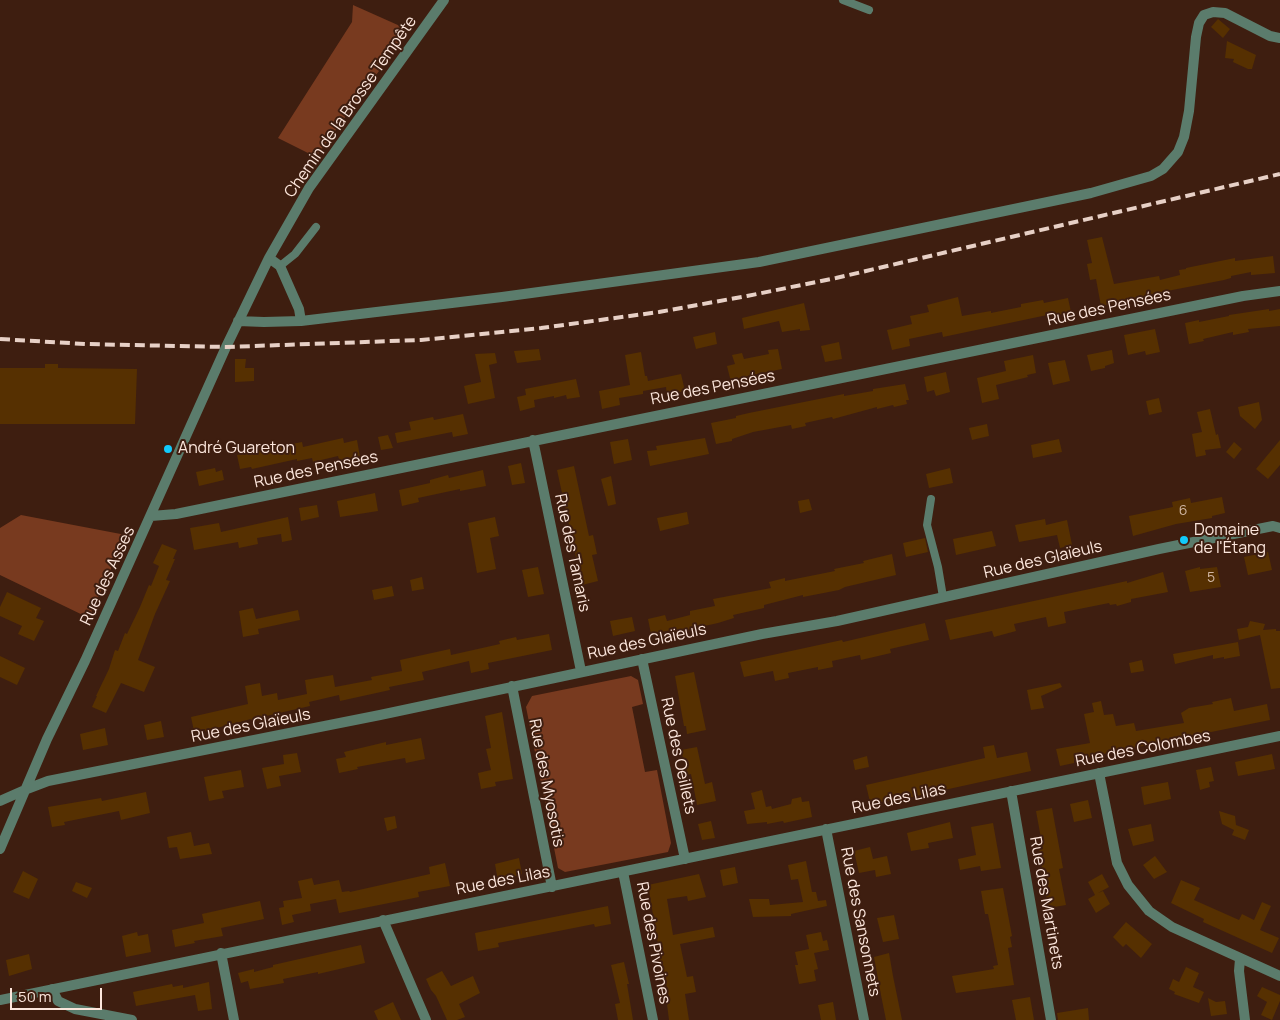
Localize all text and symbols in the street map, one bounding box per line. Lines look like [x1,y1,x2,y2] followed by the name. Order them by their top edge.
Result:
[281,12,421,202] street label: Chemin de la Brosse Tempête
[1045,285,1173,331] street label: Rue des Pensées
[649,367,777,409] street label: Rue des Pensées
[178,439,295,459] place label: André Guareton
[162,443,174,455] marker: André Guareton
[252,447,380,493] street label: Rue des Pensées
[550,492,594,614] street label: Rue des Tamaris
[1179,503,1187,519] house number: 6
[1194,521,1266,559] place label: Domaine de l'Étang
[77,523,139,629] street label: Rue des Asses
[1178,534,1190,546] marker: Domaine de l'Étang
[982,537,1104,583] street label: Rue des Glaïeuls
[1207,570,1215,586] house number: 5
[586,620,708,664] street label: Rue des Glaïeuls
[656,696,700,816] street label: Rue des Oeillets
[190,705,312,747] street label: Rue des Glaïeuls
[524,717,568,849] street label: Rue des Myosotis
[1074,726,1212,772] street label: Rue des Colombes
[850,780,948,818] street label: Rue des Lilas
[1025,835,1067,971] street label: Rue des Martinets
[836,846,884,998] street label: Rue des Sansonnets
[454,862,552,900] street label: Rue des Lilas
[632,880,674,1006] street label: Rue des Pivoines
[12,978,105,1010] scale bar
[18,986,52,1007] text: 50 m

